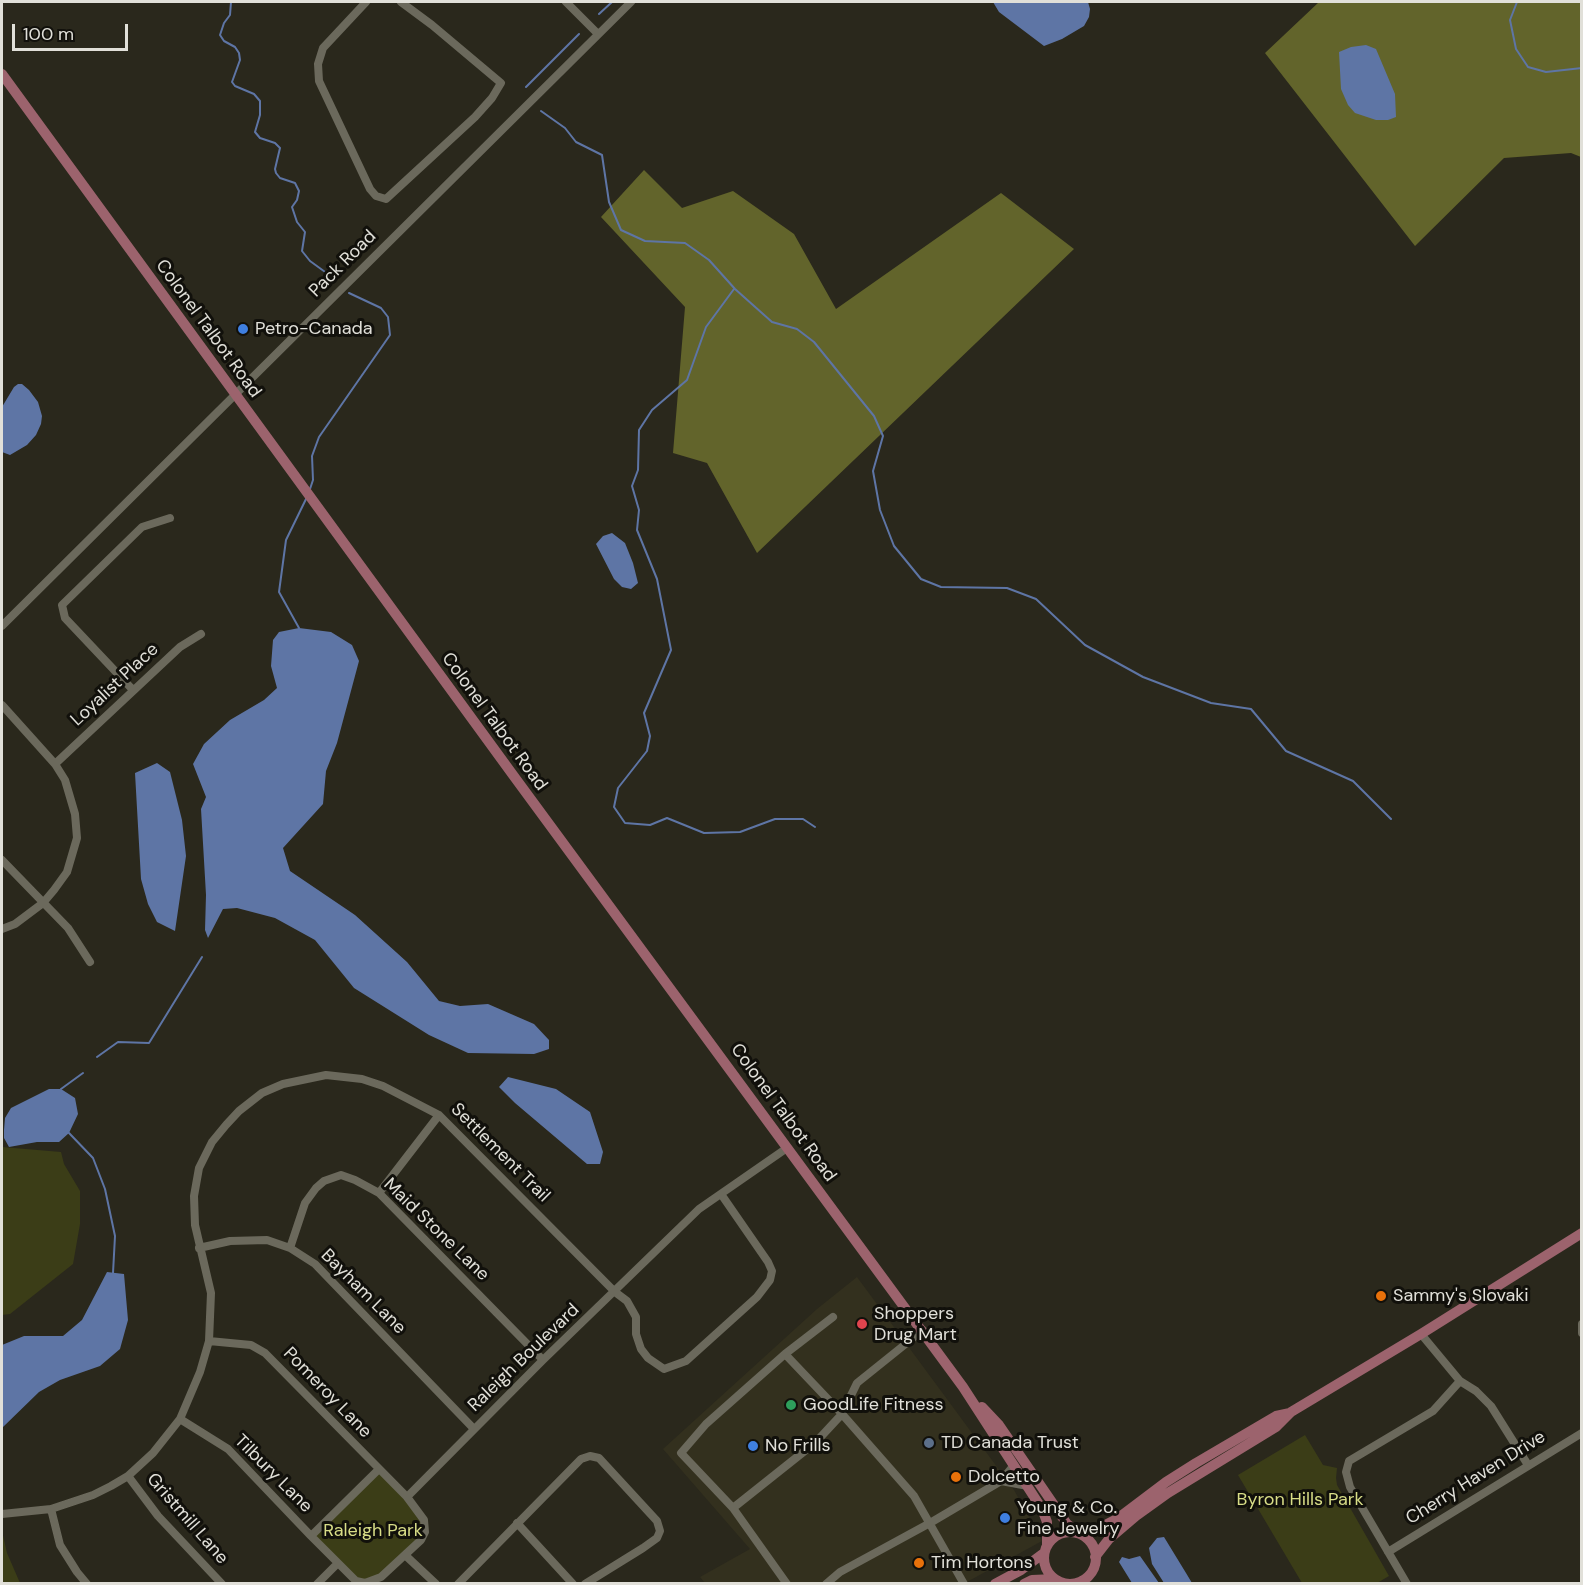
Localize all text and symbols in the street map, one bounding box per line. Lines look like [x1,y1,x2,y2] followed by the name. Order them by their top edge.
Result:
[15,12,130,50] scale bar
[23,22,74,46] text: 100 m
[305,226,381,302] street label: Pack Road
[151,256,265,402] street label: Colonel Talbot Road
[255,318,373,340] place label: Petro-Canada
[236,322,250,336] marker: Petro-Canada
[67,639,163,731] street label: Loyalist Place
[437,649,551,795] street label: Colonel Talbot Road
[726,1040,840,1186] street label: Colonel Talbot Road
[446,1099,554,1207] street label: Settlement Trail
[379,1174,493,1286] street label: Maid Stone Lane
[316,1245,410,1339] street label: Bayham Lane
[1393,1285,1529,1307] place label: Sammy's Slovaki
[1374,1289,1388,1303] marker: Sammy's Slovaki
[464,1299,584,1417] street label: Raleigh Boulevard
[874,1303,957,1346] place label: Shoppers Drug Mart
[855,1317,869,1331] marker: Shoppers Drug Mart
[278,1343,376,1443] street label: Pomeroy Lane
[803,1394,943,1416] place label: GoodLife Fitness
[784,1398,798,1412] marker: GoodLife Fitness
[1402,1426,1550,1530] street label: Cherry Haven Drive
[230,1431,316,1517] street label: Tilbury Lane
[941,1432,1079,1454] place label: TD Canada Trust
[765,1435,831,1457] place label: No Frills
[922,1436,936,1450] marker: TD Canada Trust
[746,1439,760,1453] marker: No Frills
[968,1466,1040,1488] place label: Dolcetto
[142,1469,232,1569] street label: Gristmill Lane
[949,1470,963,1484] marker: Dolcetto
[1237,1489,1363,1511] park label: Byron Hills Park
[1017,1497,1119,1540] place label: Young & Co. Fine Jewelry
[998,1511,1012,1525] marker: Young & Co. Fine Jewelry
[323,1520,423,1542] park label: Raleigh Park
[931,1552,1033,1574] place label: Tim Hortons
[912,1556,926,1570] marker: Tim Hortons

